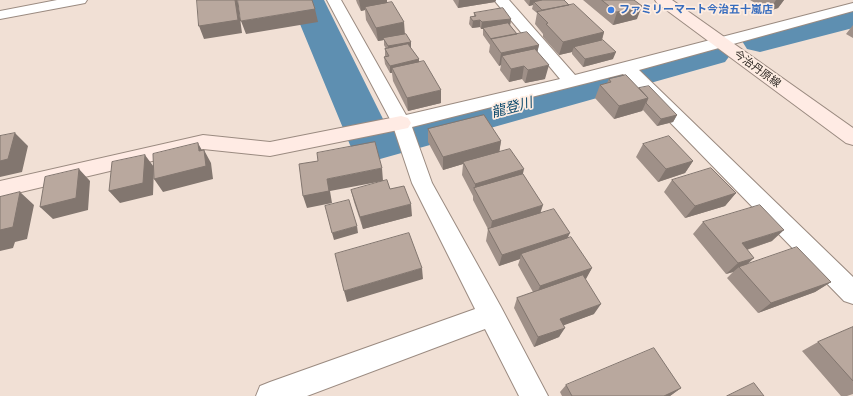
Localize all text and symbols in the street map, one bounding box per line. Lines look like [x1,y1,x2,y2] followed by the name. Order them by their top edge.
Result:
[619,3,773,17] place label: ファミリーマート今治五十嵐店
[606,5,616,15] marker: ファミリーマート今治五十嵐店
[731,47,783,91] street label: 今治丹原線
[490,94,534,122] water label: 龍登川

